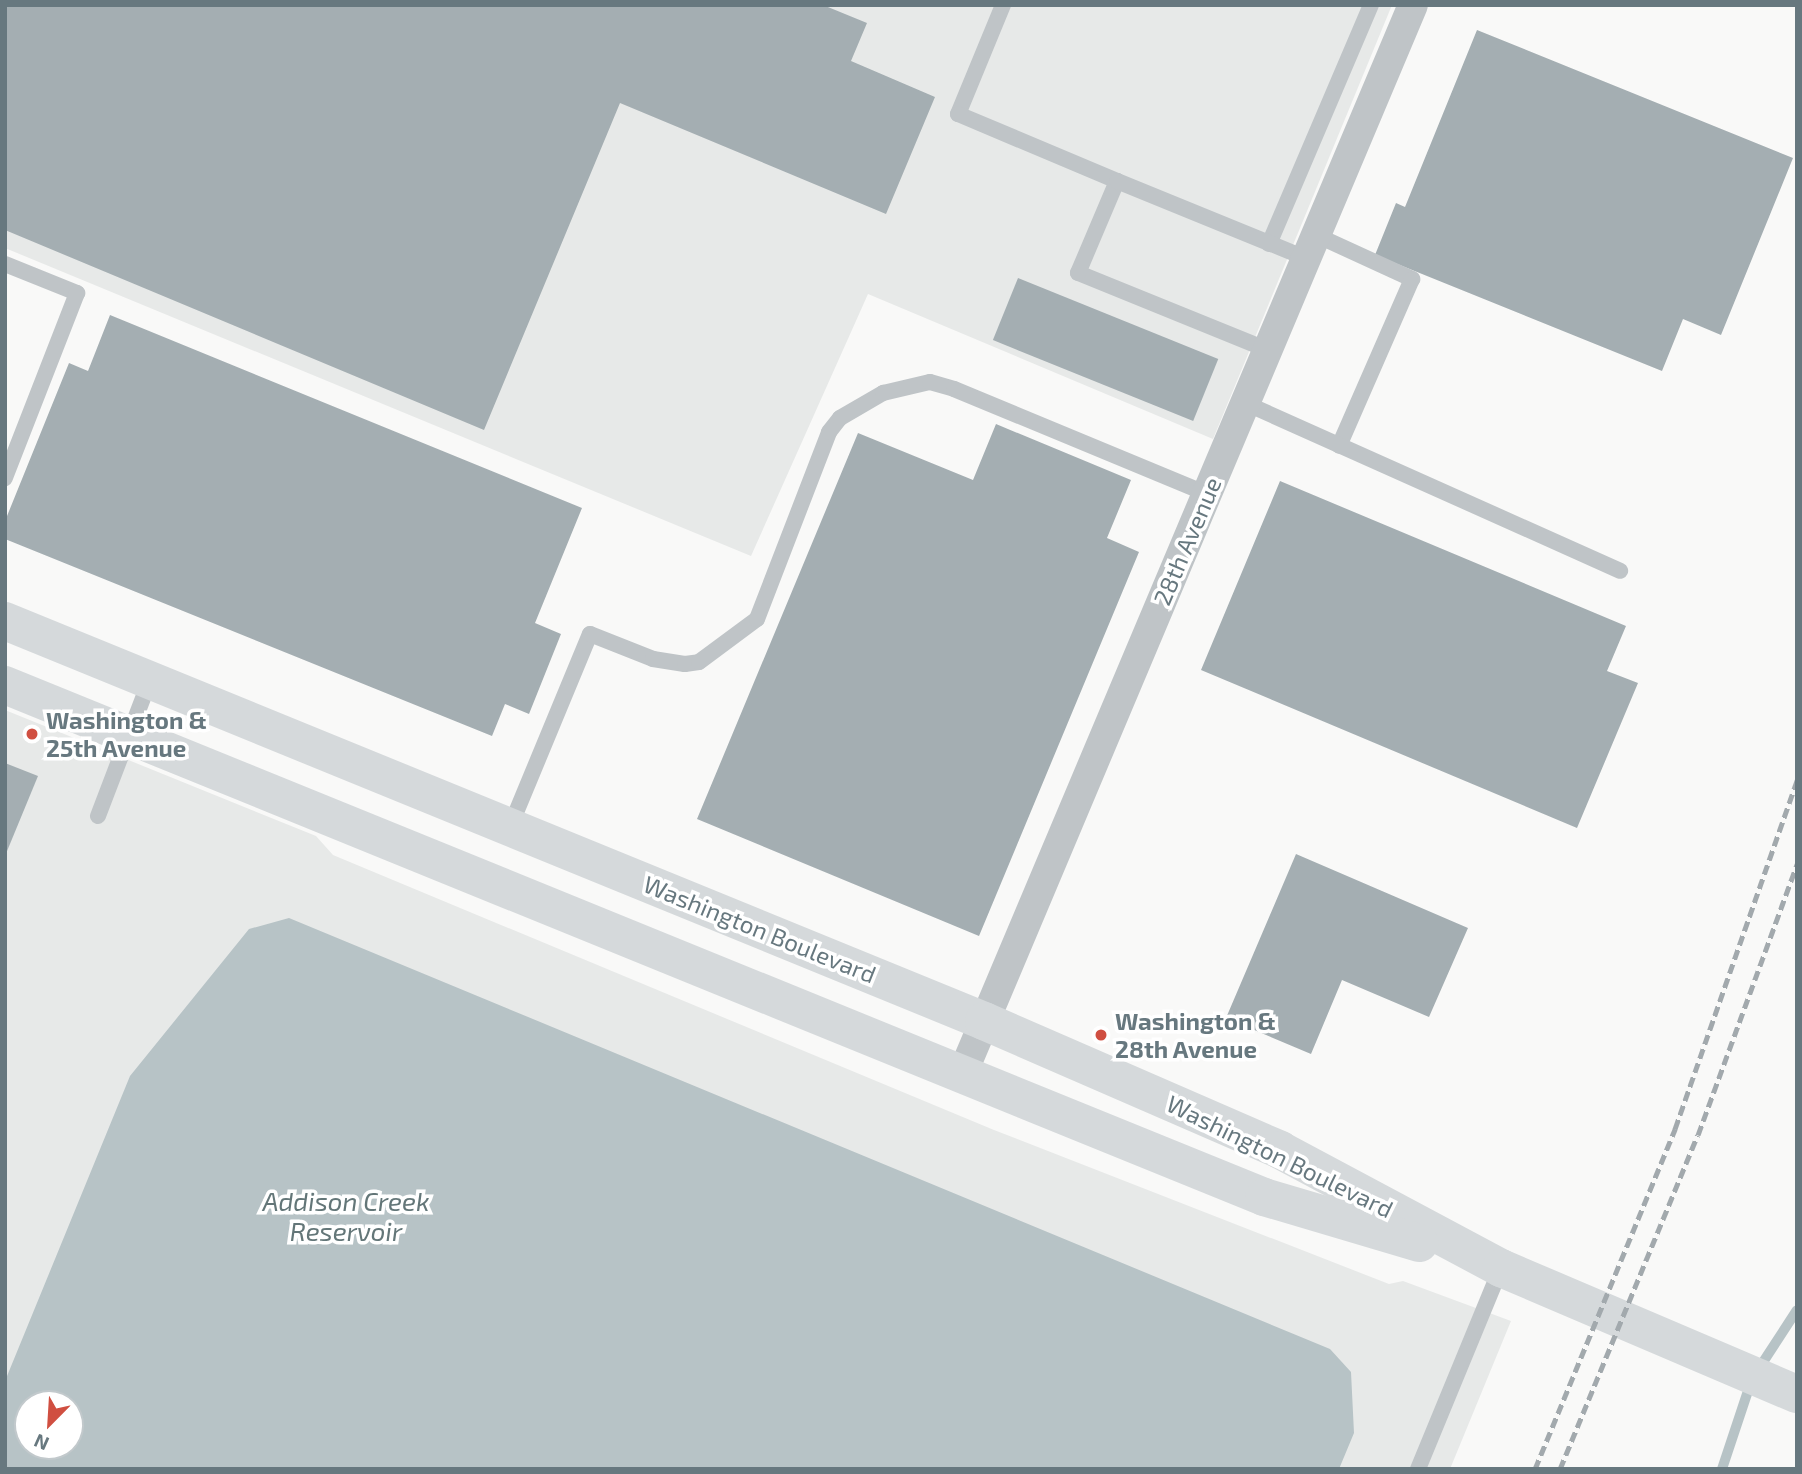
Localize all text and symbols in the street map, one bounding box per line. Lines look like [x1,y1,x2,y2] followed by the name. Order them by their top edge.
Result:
[1147,472,1227,610] street label: 28th Avenue
[46,706,207,762] place label: Washington & 25th Avenue
[24,726,40,742] marker: Washington & 25th Avenue
[640,869,880,989] street label: Washington Boulevard
[1115,1007,1276,1063] place label: Washington & 28th Avenue
[1093,1027,1109,1043] marker: Washington & 28th Avenue
[1162,1089,1398,1223] street label: Washington Boulevard
[262,1185,430,1246] water label: Addison Creek Reservoir
[14,1390,84,1460] north arrow
[30,1430,52,1456] text: N

